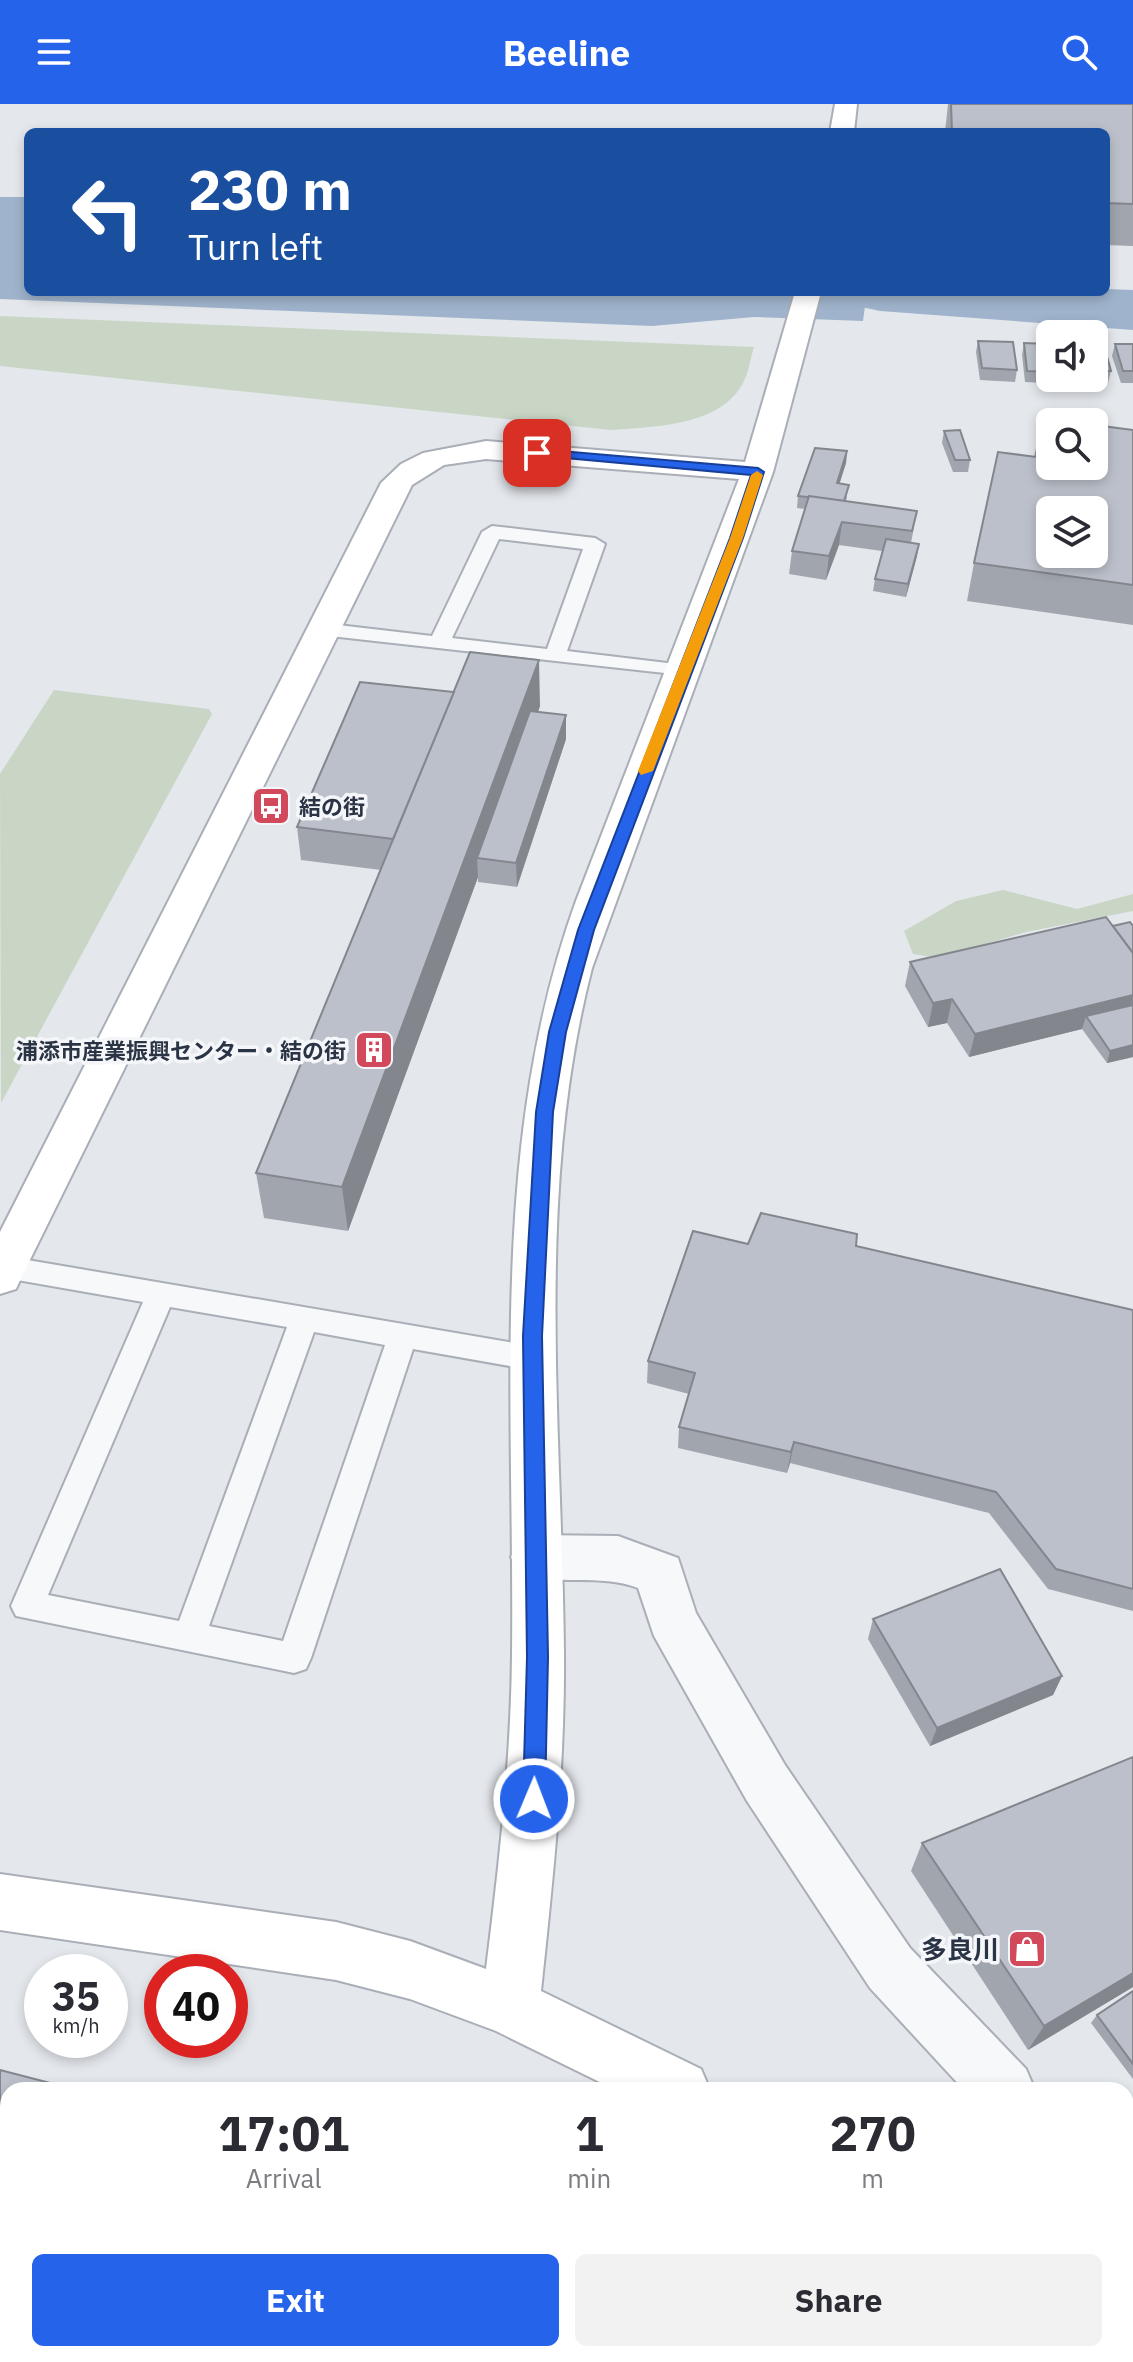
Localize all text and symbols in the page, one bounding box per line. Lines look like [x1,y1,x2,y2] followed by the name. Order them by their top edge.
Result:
[503,29,630,76] text: Beeline
[32,30,76,74] icon: menu
[1057,30,1101,74] icon: search
[188,153,352,225] text: 230 m
[56,160,160,264] icon: left
[188,223,323,270] text: Turn left
[1036,320,1108,568] map controls
[1036,320,1108,392] button: sound
[1036,408,1108,480] button: search
[503,419,571,487] pin
[515,431,559,475] icon: arrive
[1036,496,1108,568] button: layers
[250,785,292,827] bus stop icon: 結の街
[299,792,365,821] place label: 結の街
[353,1029,395,1071] building icon: 浦添市産業振興センター・結の街
[16,1036,346,1065] place label: 浦添市産業振興センター・結の街
[492,1757,576,1841] position arrow
[1006,1928,1048,1970] shop icon: 多良川
[921,1932,999,1966] place label: 多良川
[144,1954,248,2058] speed limit sign: 40
[52,1970,100,2022] text: 35
[52,2012,100,2039] text: km/h
[218,2102,349,2164] text: 17:01
[575,2102,604,2164] text: 1
[829,2102,916,2164] text: 270
[246,2161,322,2195] text: Arrival
[567,2161,611,2195] text: min
[861,2161,884,2195] text: m
[32,2254,559,2346] button: Exit
[575,2254,1102,2346] button: Share

